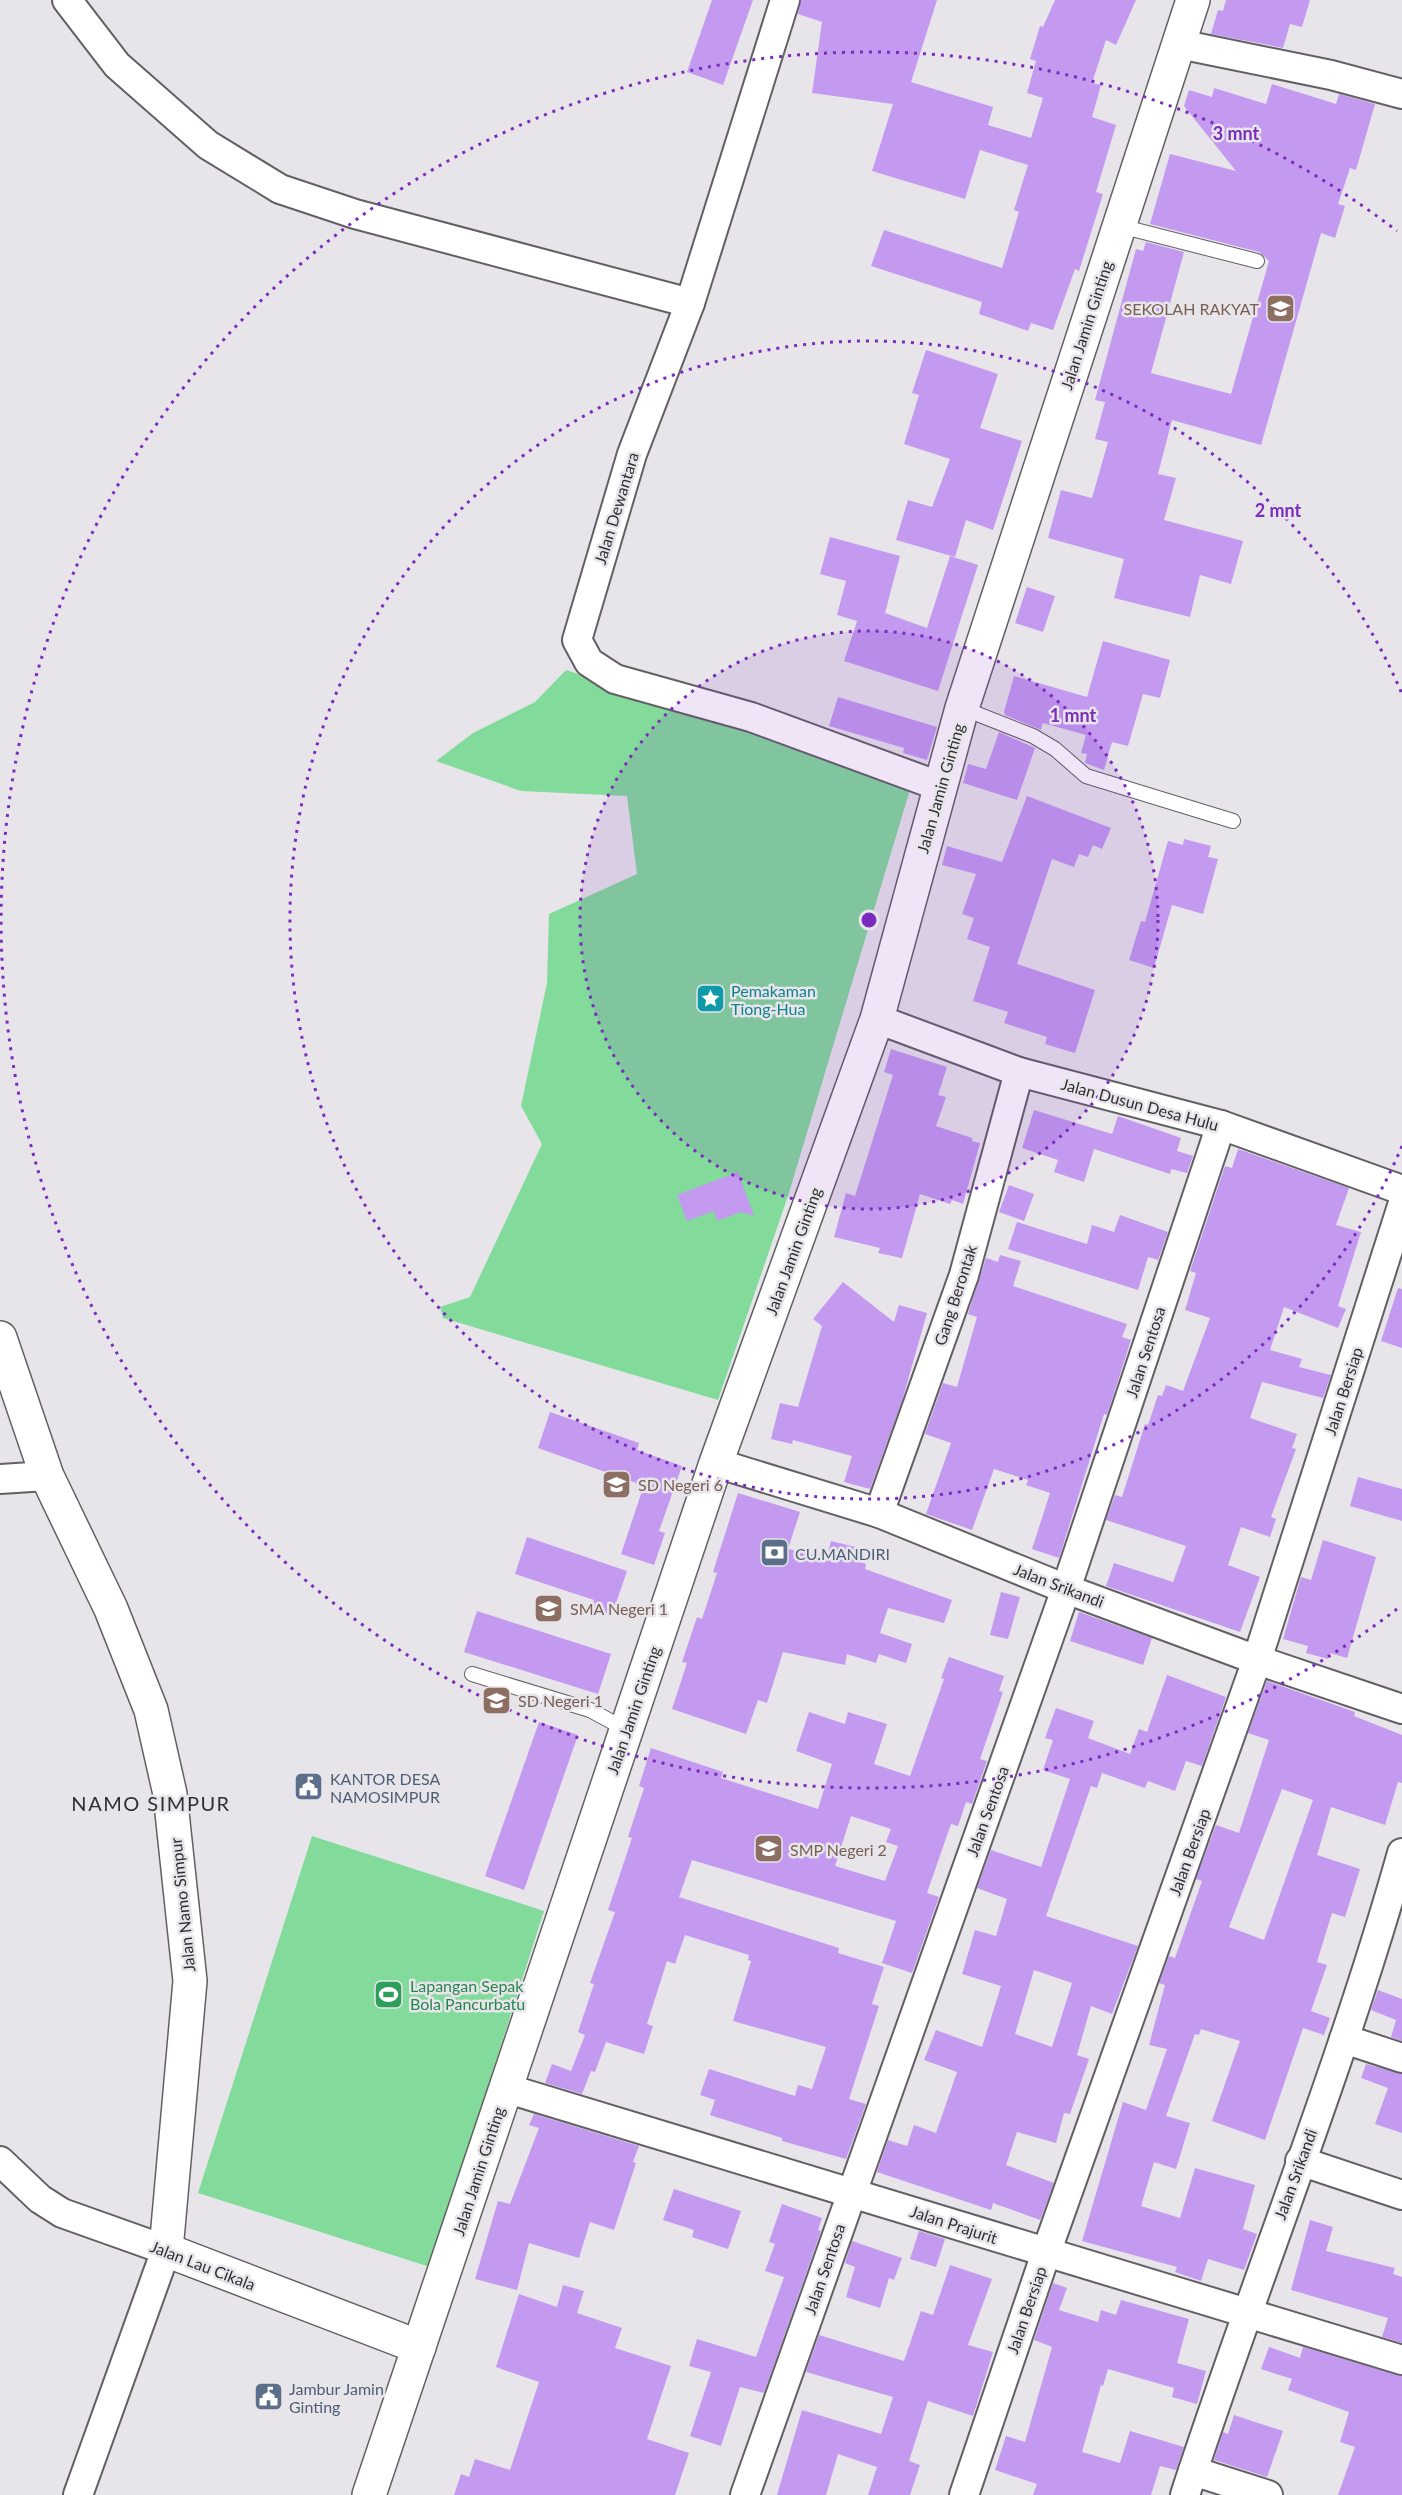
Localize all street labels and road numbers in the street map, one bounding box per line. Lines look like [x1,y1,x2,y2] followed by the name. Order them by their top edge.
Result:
[1056,258,1116,392] street label: Jalan Jamin Ginting
[590,450,642,566] street label: Jalan Dewantara
[912,721,968,855] street label: Jalan Jamin Ginting
[1059,1074,1221,1134] street label: Jalan Dusun Desa Hulu
[761,1185,825,1317] street label: Jalan Jamin Ginting
[930,1241,980,1348] street label: Gang Berontak
[1121,1304,1169,1400] street label: Jalan Sentosa
[1320,1345,1366,1437] street label: Jalan Bersiap
[1011,1559,1107,1611] street label: Jalan Srikandi
[602,1643,664,1777] street label: Jalan Jamin Ginting
[962,1763,1012,1859] street label: Jalan Sentosa
[1164,1806,1214,1898] street label: Jalan Bersiap
[165,1837,198,1973] street label: Jalan Namo Simpur
[448,2104,508,2238] street label: Jalan Jamin Ginting
[1270,2126,1320,2222] street label: Jalan Srikandi
[908,2201,1000,2247] street label: Jalan Prajurit
[800,2221,848,2317] street label: Jalan Sentosa
[148,2236,258,2294] street label: Jalan Lau Cikala
[1002,2264,1050,2356] street label: Jalan Bersiap

